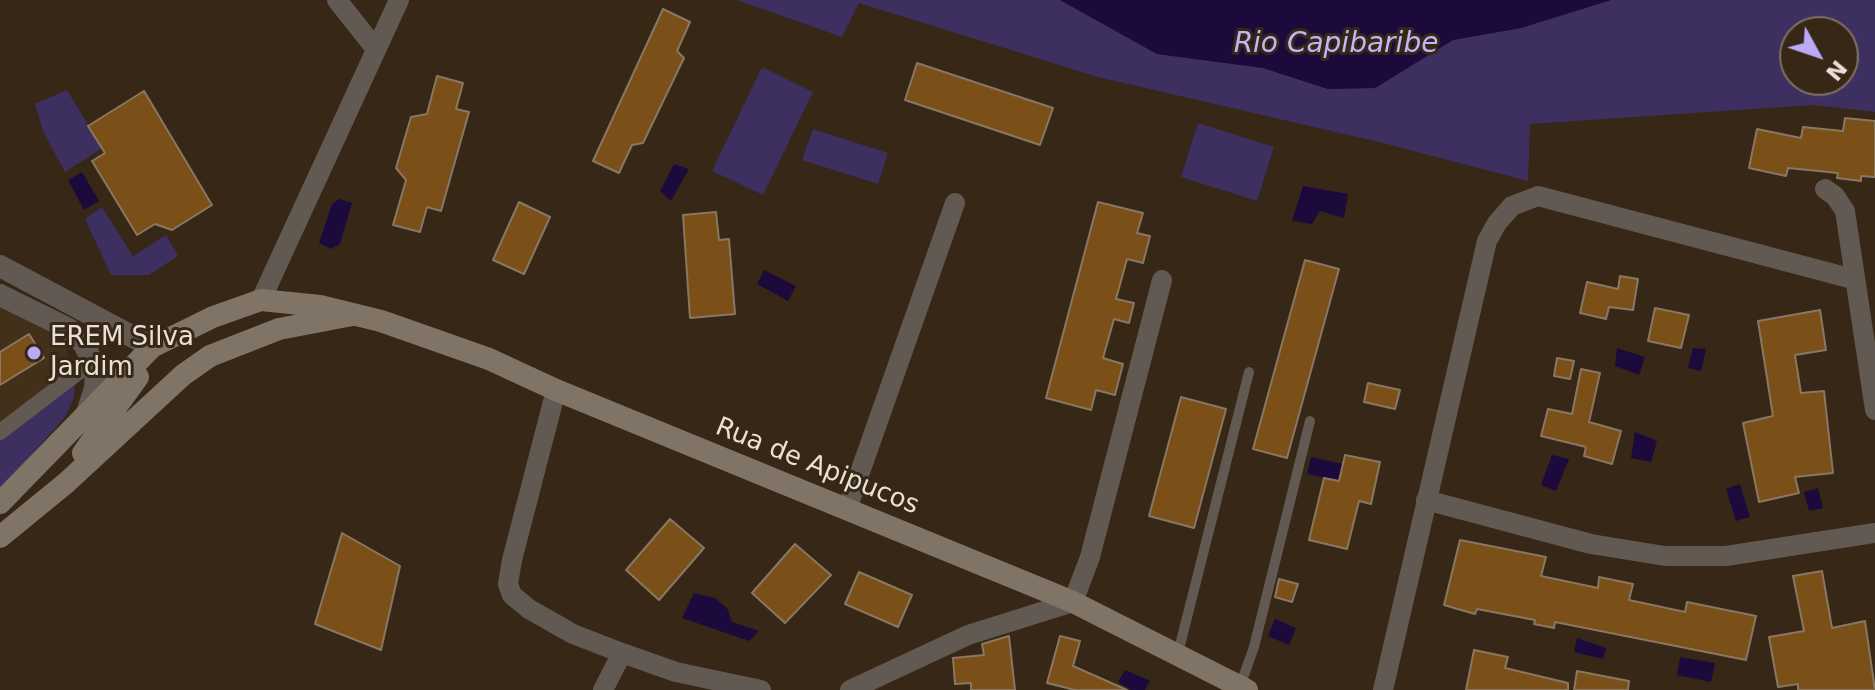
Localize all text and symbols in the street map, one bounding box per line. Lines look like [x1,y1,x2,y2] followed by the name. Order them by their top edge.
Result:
[1779,16,1859,96] north arrow
[1234,28,1438,62] water label: Rio Capibaribe
[1821,55,1852,86] text: N
[50,322,194,384] place label: EREM Silva Jardim
[25,344,43,362] marker: EREM Silva Jardim
[711,412,923,522] street label: Rua de Apipucos

